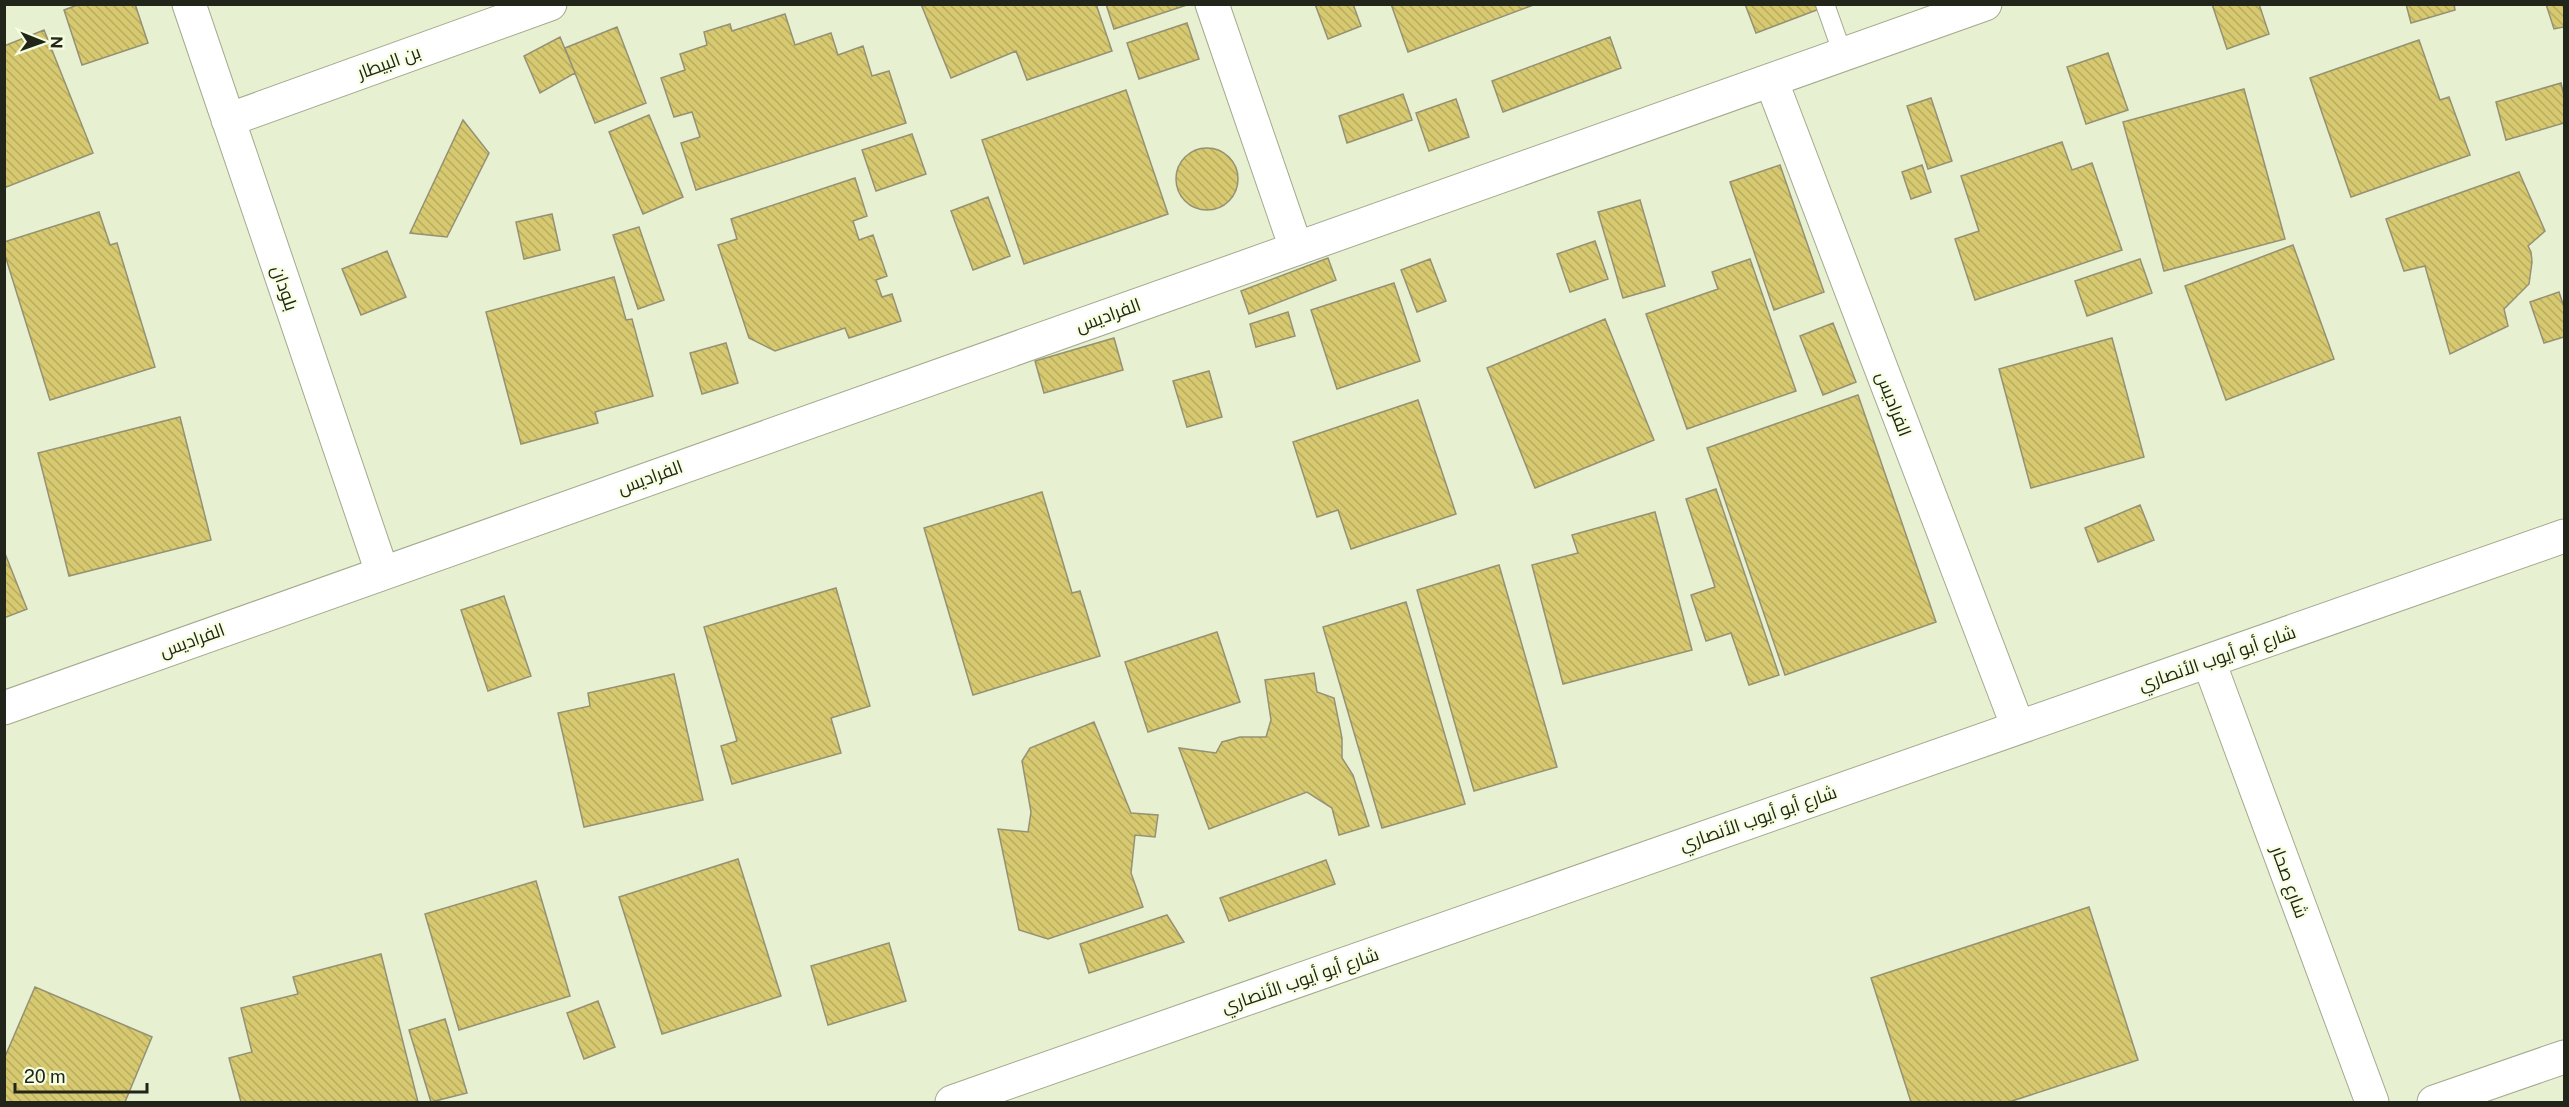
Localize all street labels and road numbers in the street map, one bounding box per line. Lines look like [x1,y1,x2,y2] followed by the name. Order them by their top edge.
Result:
[354,41,424,84] street label: بن البيطار
[267,263,302,314] street label: بلودان
[1073,294,1144,337] street label: الفراديس
[1871,369,1916,440] street label: الفراديس
[615,456,686,499] street label: الفراديس
[157,619,228,662] street label: الفراديس
[2136,621,2300,699] street label: شارع أبو أيوب الأنصاري
[1677,781,1841,859] street label: شارع أبو أيوب الأنصاري
[2265,842,2313,921] street label: شارع صحار
[1219,943,1383,1021] street label: شارع أبو أيوب الأنصاري

